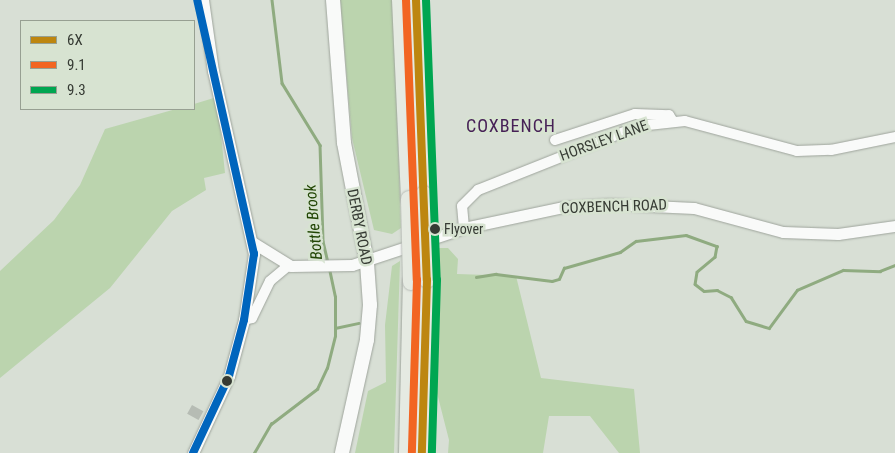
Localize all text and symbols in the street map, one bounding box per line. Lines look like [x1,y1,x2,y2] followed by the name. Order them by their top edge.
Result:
[20,20,195,110] legend
[67,31,83,49] text: 6X
[67,56,86,74] text: 9.1
[67,81,86,99] text: 9.3
[465,115,557,137] district label: COXBENCH
[557,117,651,165] street label: HORSLEY LANE
[301,184,327,260] water label: Bottle Brook
[343,187,375,267] street label: DERBY ROAD
[561,196,667,218] street label: COXBENCH ROAD
[444,221,483,237] place label: Flyover
[430,224,440,234] marker: Flyover
[222,376,232,386] unlabelled marker

